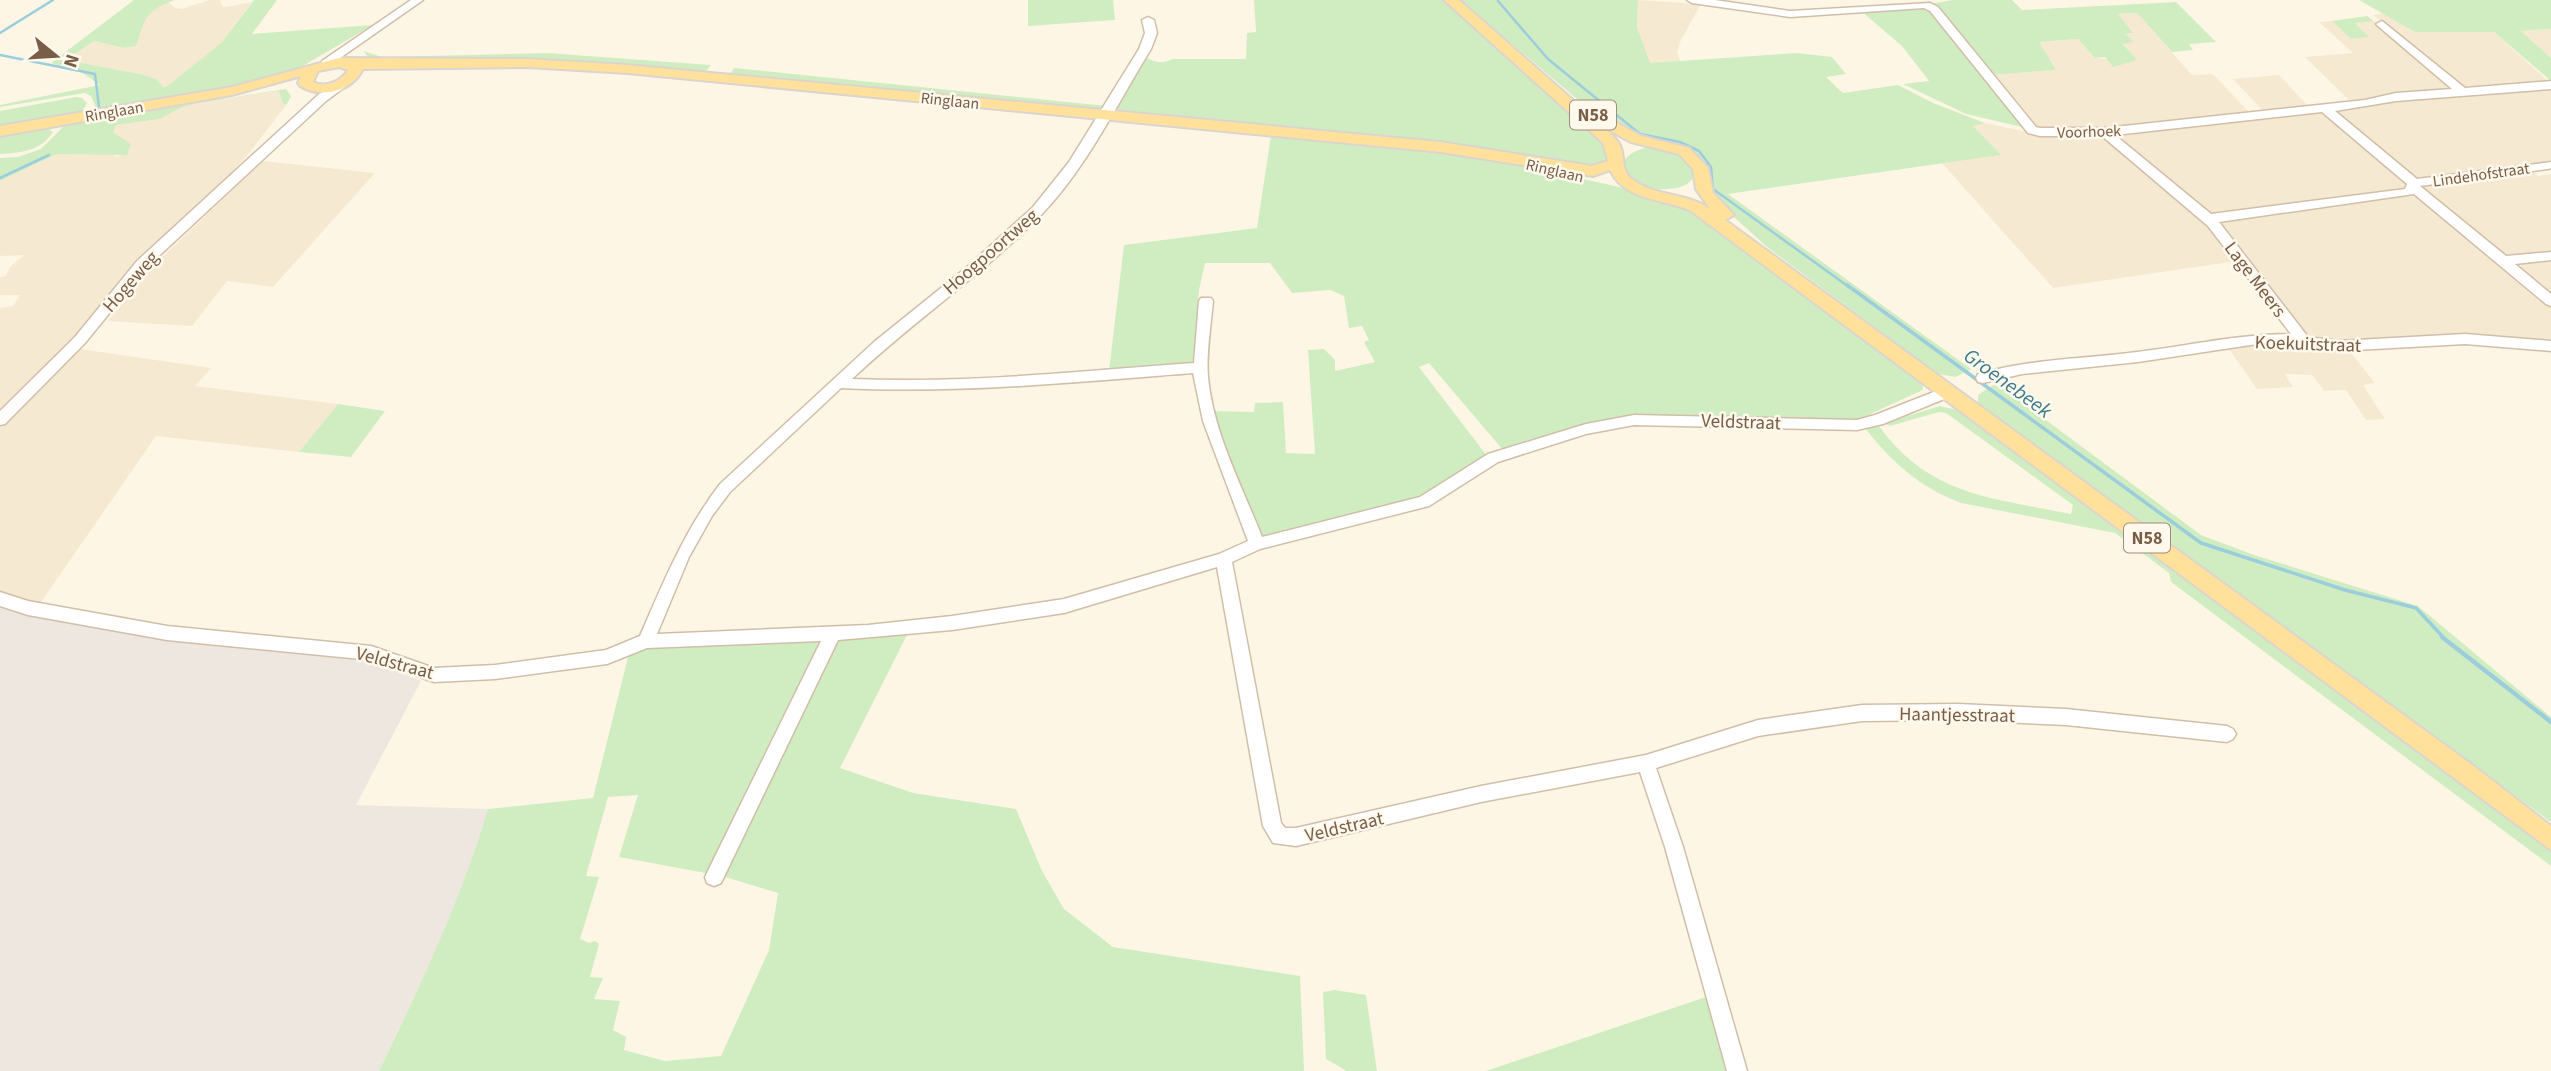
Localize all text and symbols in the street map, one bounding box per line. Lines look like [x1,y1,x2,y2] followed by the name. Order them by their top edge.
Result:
[21,21,91,91] north arrow
[56,51,86,71] text: N
[919,87,980,115] street label: Ringlaan
[83,96,145,128] street label: Ringlaan
[1570,100,1616,130] road number: N58
[2057,120,2122,144] street label: Voorhoek
[1524,154,1586,188] street label: Ringlaan
[2431,157,2532,193] street label: Lindehofstraat
[937,203,1045,301] street label: Hoogpoortweg
[2217,236,2292,323] street label: Lage Meers
[97,245,166,319] street label: Hogeweg
[2254,329,2362,360] street label: Koekuitstraat
[1958,341,2059,426] water label: Groenebeek
[1701,408,1782,437] street label: Veldstraat
[2124,524,2170,552] road number: N58
[353,640,437,687] street label: Veldstraat
[1899,701,2016,730] street label: Haantjesstraat
[1302,805,1387,850] street label: Veldstraat

